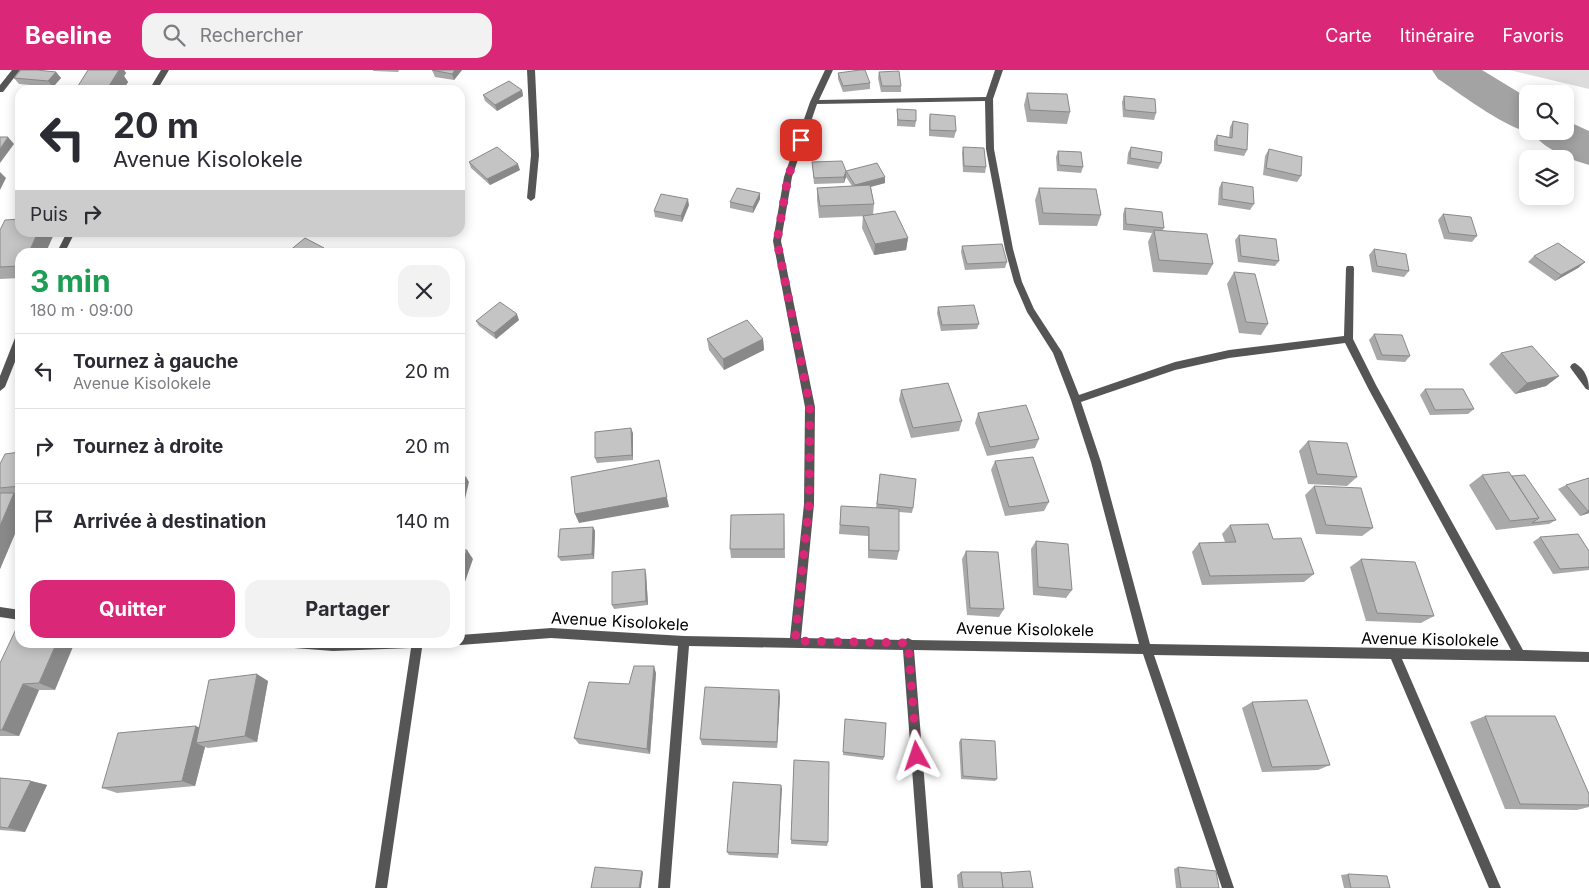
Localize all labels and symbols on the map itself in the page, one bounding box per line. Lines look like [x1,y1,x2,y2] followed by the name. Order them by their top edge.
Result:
[780,119,822,161] pin
[551,607,689,635] street label: Avenue Kisolokele
[956,618,1094,640] street label: Avenue Kisolokele
[1361,628,1499,650] street label: Avenue Kisolokele
[890,729,942,781] position arrow

